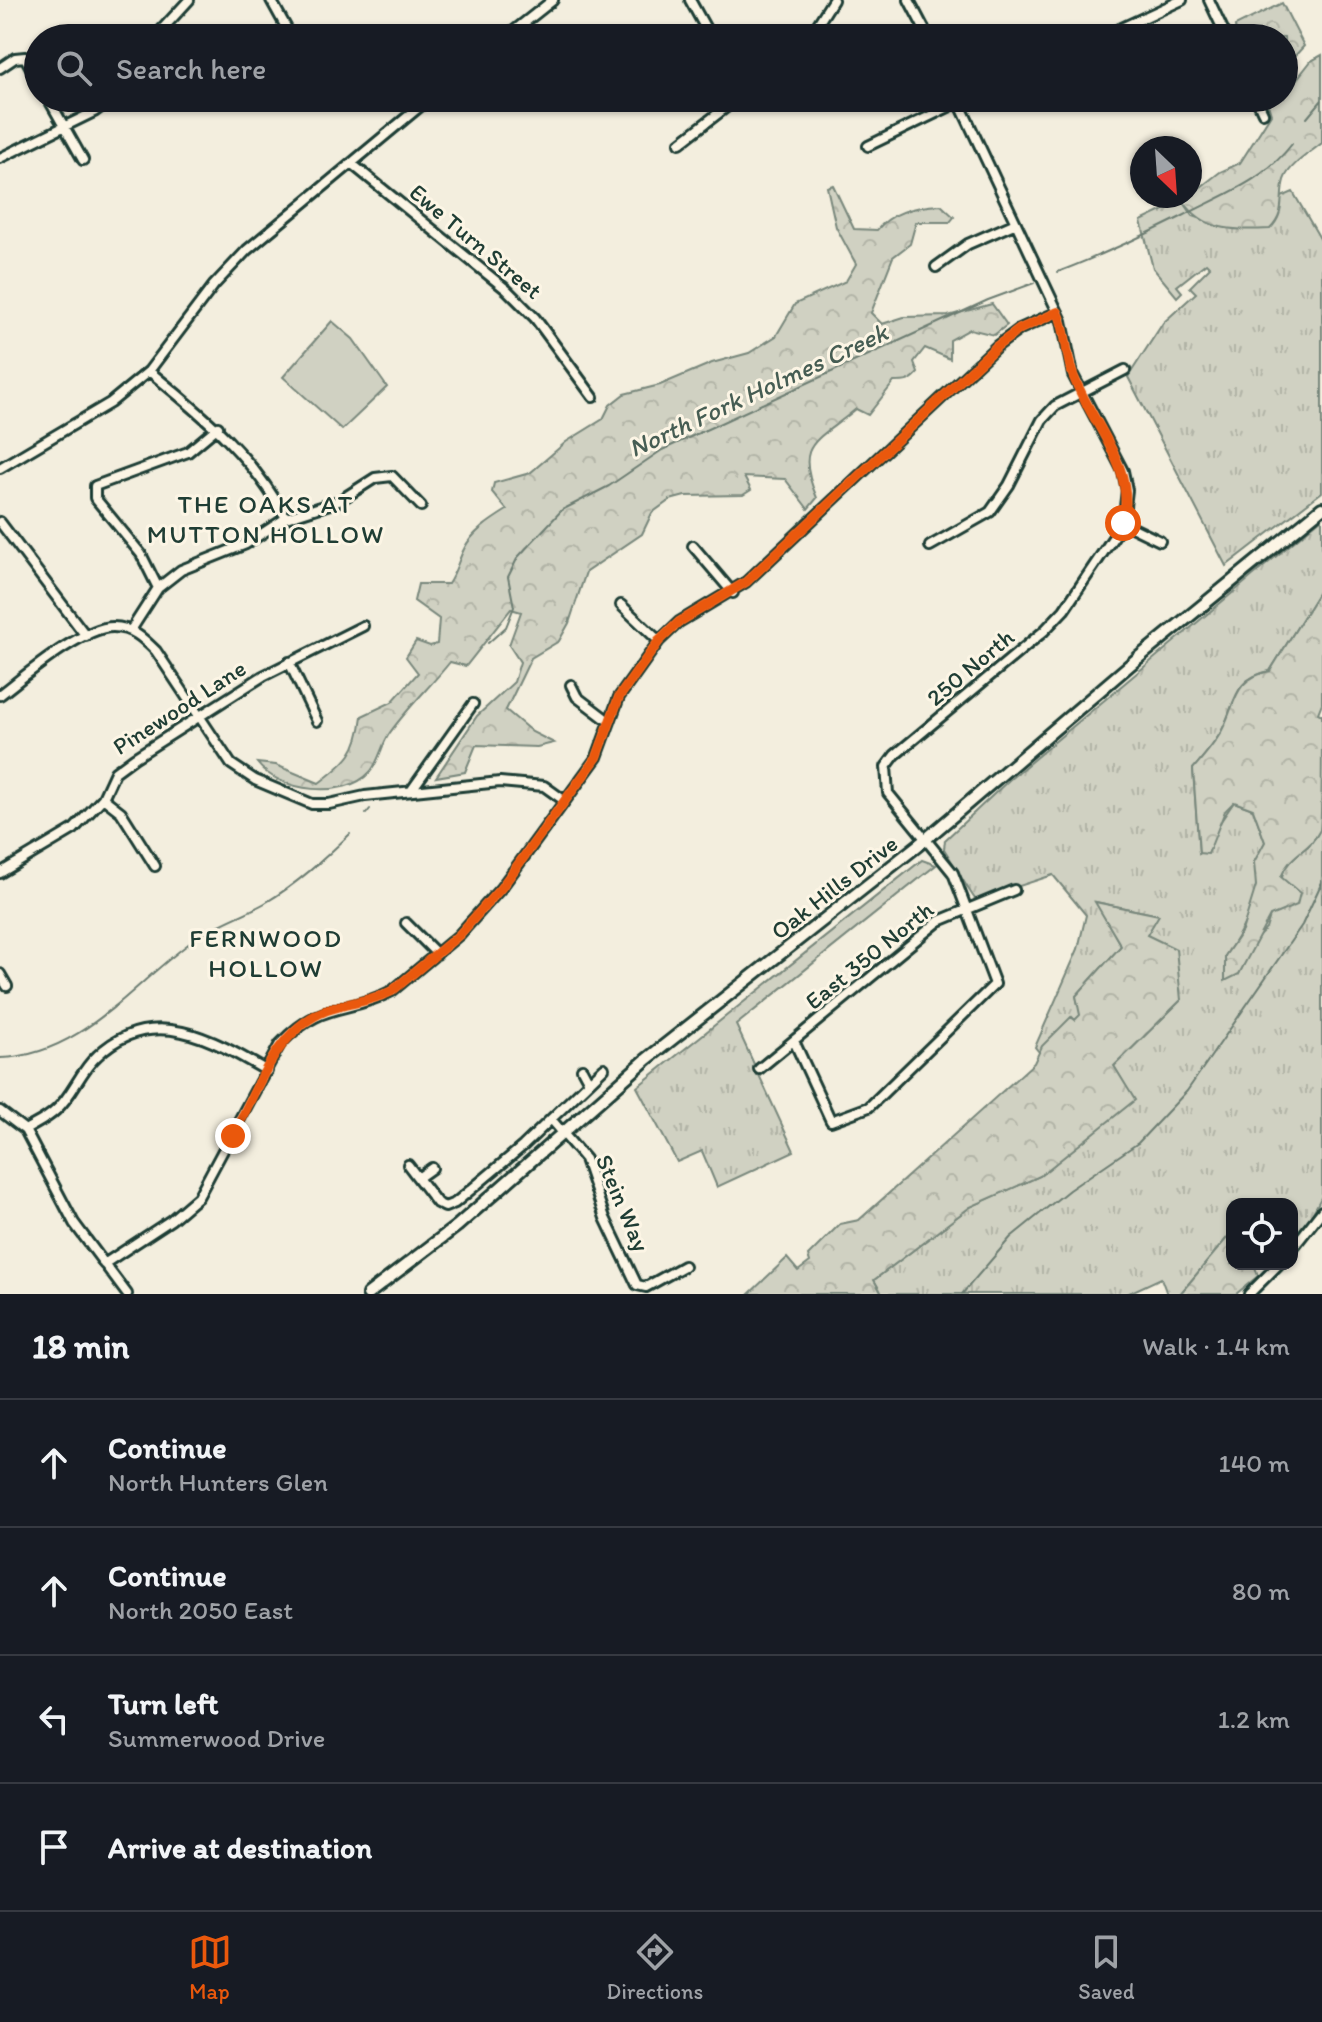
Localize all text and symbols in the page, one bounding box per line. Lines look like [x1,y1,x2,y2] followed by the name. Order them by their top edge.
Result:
[24,24,1298,112] search box
[52,46,96,90] icon: search
[116,50,266,87] text: Search here
[1130,136,1202,208] north arrow
[404,177,548,305] street label: Ewe Turn Street
[623,315,894,464] water label: North Fork Holmes Creek
[147,488,385,550] district label: THE OAKS AT MUTTON HOLLOW
[1105,505,1141,541] route start
[920,622,1020,712] street label: 250 North
[107,653,251,761] street label: Pinewood Lane
[765,829,903,945] street label: Oak Hills Drive
[799,894,939,1015] street label: East 350 North
[189,922,343,984] district label: FERNWOOD HOLLOW
[215,1118,251,1154] route end
[590,1150,657,1256] street label: Stein Way
[1226,1198,1298,1270] map controls
[1226,1198,1298,1270] button: locate
[32,1326,129,1367] text: 18 min
[1142,1330,1290,1362] text: Walk · 1.4 km
[108,1429,227,1466] text: Continue
[32,1441,76,1485] icon: ahead
[1219,1447,1290,1479] text: 140 m
[108,1466,328,1498] text: North Hunters Glen
[108,1557,227,1594] text: Continue
[32,1569,76,1613] icon: ahead
[1232,1575,1290,1607] text: 80 m
[108,1594,293,1626] text: North 2050 East
[108,1685,219,1722] text: Turn left
[32,1697,76,1741] icon: left
[1218,1703,1290,1735] text: 1.2 km
[108,1722,325,1754] text: Summerwood Drive
[32,1825,76,1869] icon: arrive
[108,1829,372,1866] text: Arrive at destination
[188,1930,232,2005] tab: Map
[607,1930,703,2005] tab: Directions
[1078,1930,1134,2005] tab: Saved

